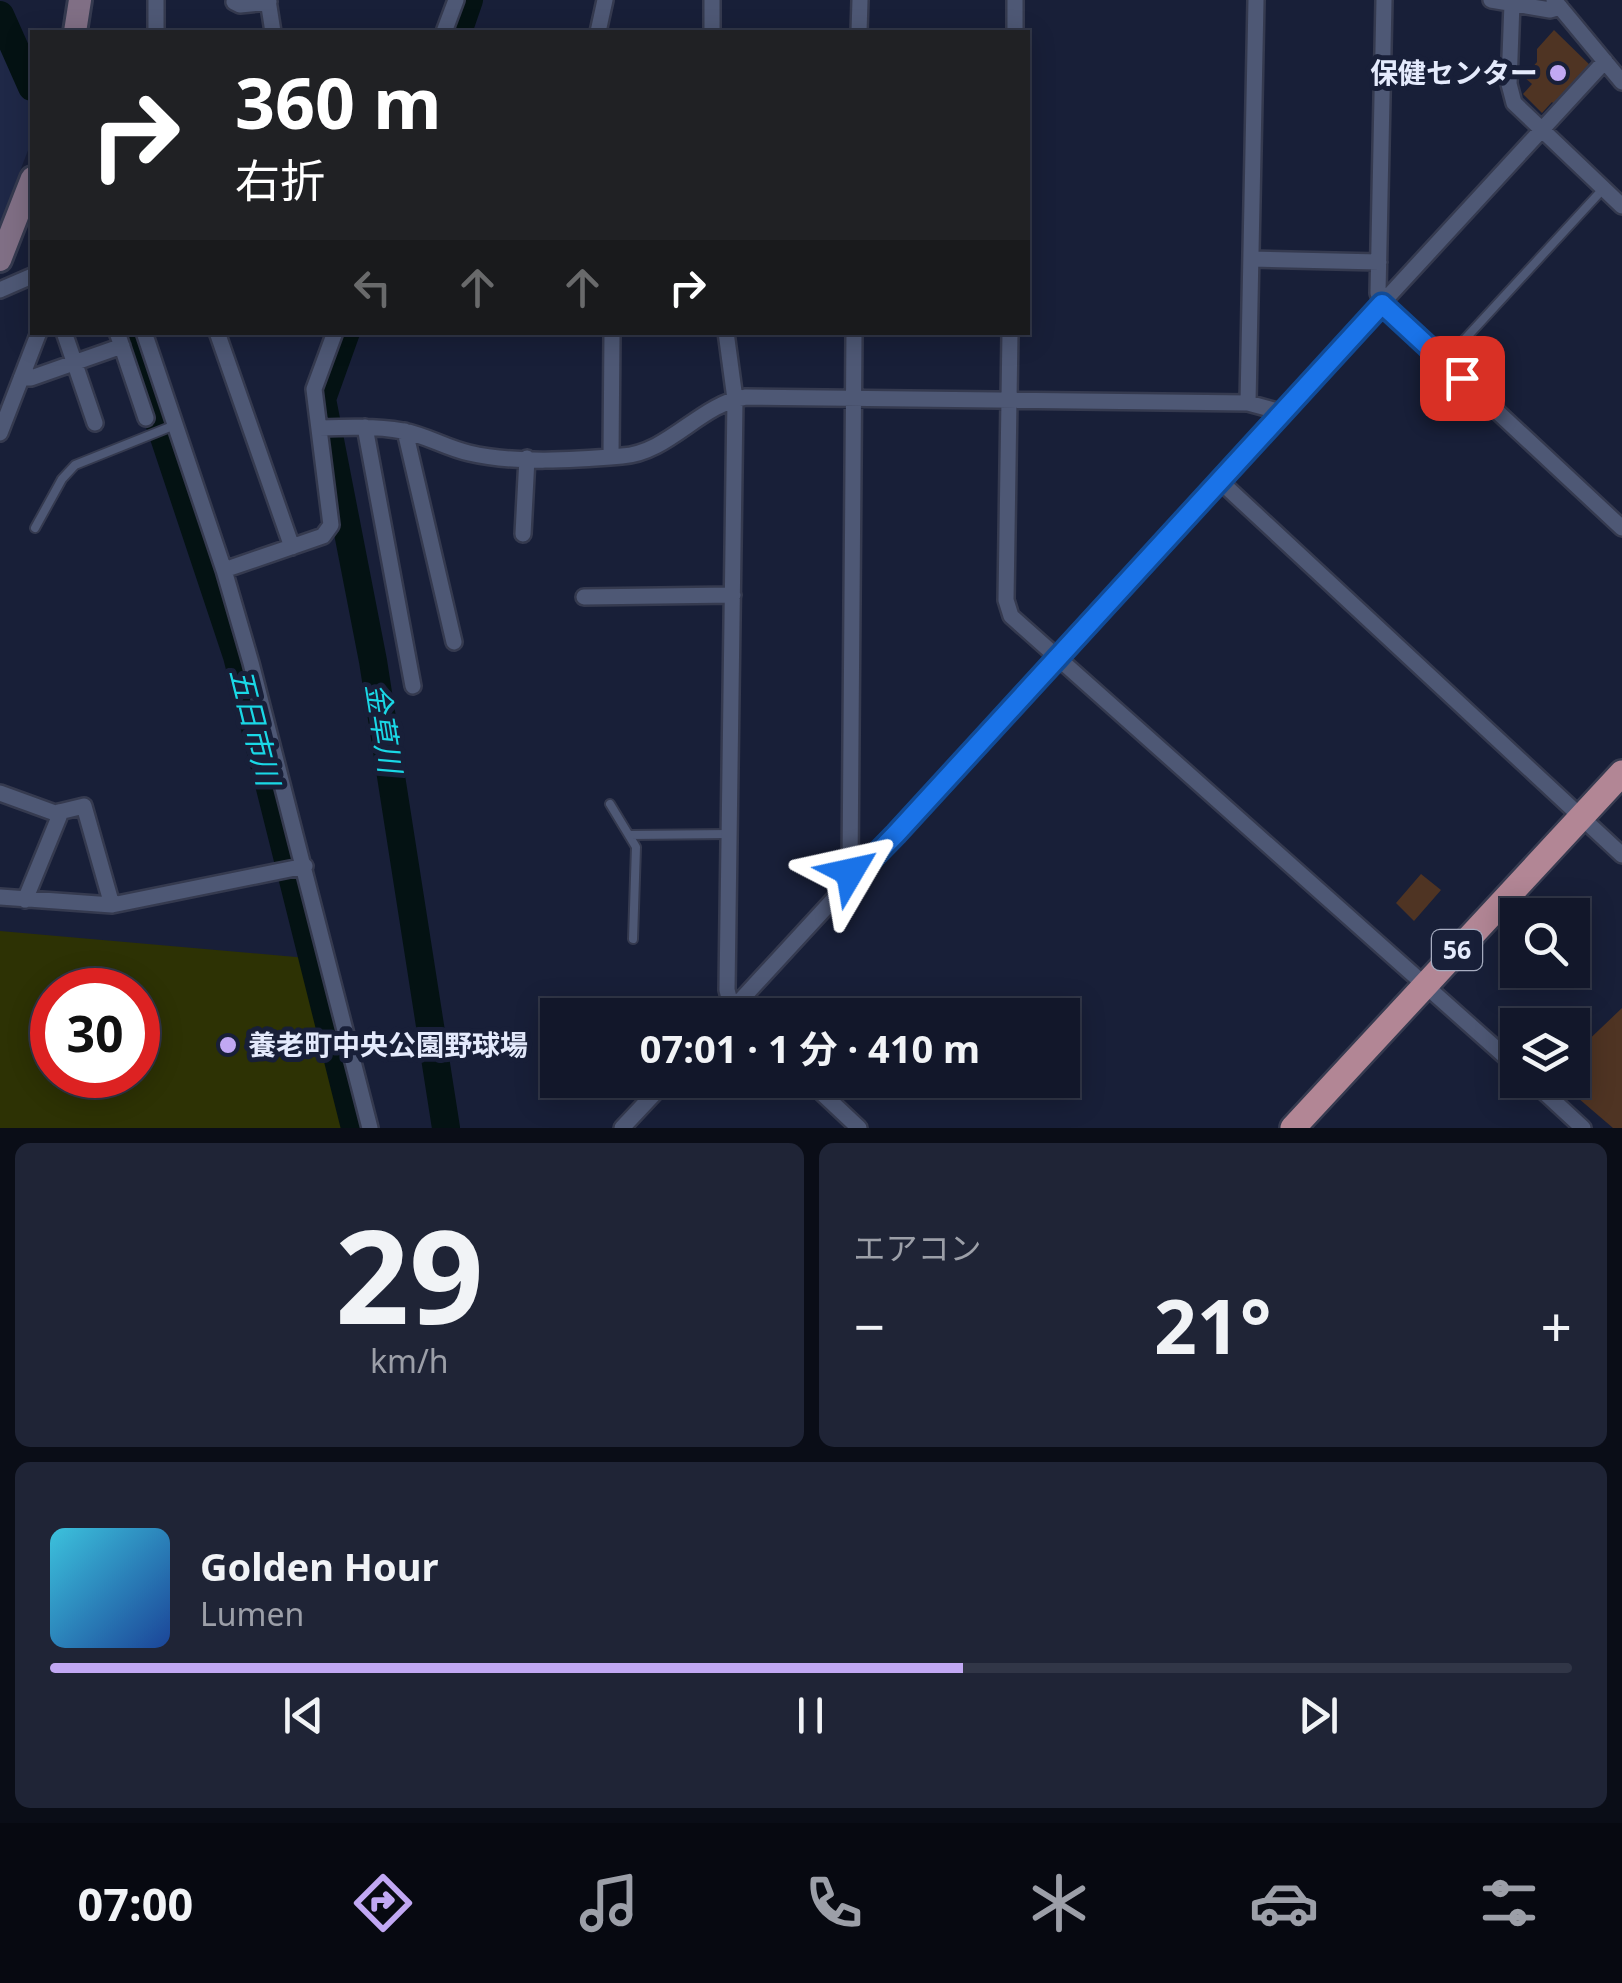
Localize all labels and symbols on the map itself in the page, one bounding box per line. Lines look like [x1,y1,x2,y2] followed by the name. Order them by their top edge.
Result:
[1370,53,1538,91] place label: 保健センター
[1547,62,1569,84] marker: 保健センター
[1420,336,1505,421] pin
[221,663,291,793] water label: 五日市川
[357,680,412,778] water label: 金草川
[798,820,902,924] position arrow
[1432,930,1482,970] road number: 56
[30,968,160,1098] speed limit sign: 30
[248,1025,528,1063] place label: 養老町中央公園野球場
[217,1034,239,1056] marker: 養老町中央公園野球場

